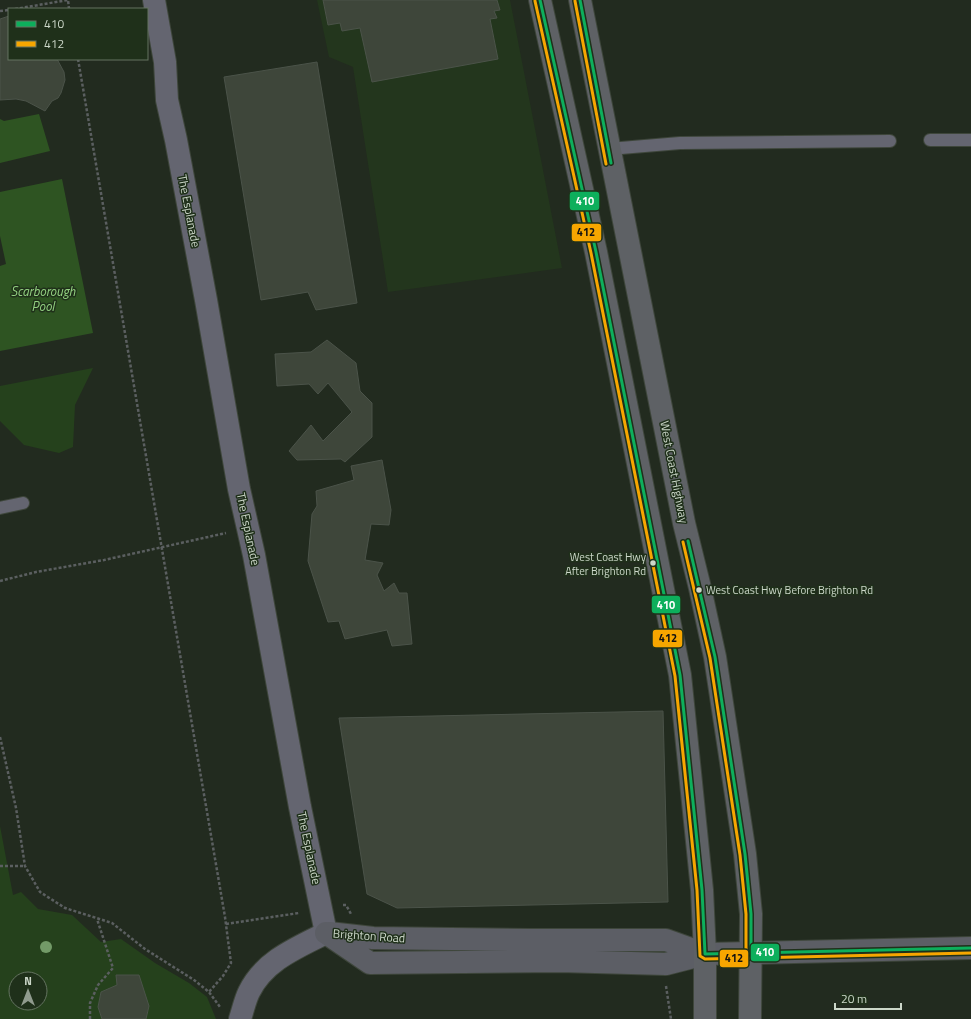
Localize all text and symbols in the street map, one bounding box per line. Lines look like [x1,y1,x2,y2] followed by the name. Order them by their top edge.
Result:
[8,8,148,60] legend
[44,14,64,33] text: 410
[44,34,64,53] text: 412
[173,173,206,249] street label: The Esplanade
[569,191,600,211] line badge: 410
[576,193,594,209] text: 410
[571,223,602,242] line badge: 412
[577,224,595,240] text: 412
[11,281,76,316] water label: Scarborough Pool
[655,419,694,525] street label: West Coast Highway
[232,491,265,567] street label: The Esplanade
[565,549,647,579] place label: West Coast Hwy After Brighton Rd
[648,558,658,568] marker: West Coast Hwy After Brighton Rd
[706,582,873,598] place label: West Coast Hwy Before Brighton Rd
[694,585,704,595] marker: West Coast Hwy Before Brighton Rd
[651,595,681,614] line badge: 410
[657,597,675,613] text: 410
[652,629,683,648] line badge: 412
[659,630,677,646] text: 412
[293,810,326,886] street label: The Esplanade
[332,924,406,948] street label: Brighton Road
[750,943,780,962] line badge: 410
[756,944,774,960] text: 410
[719,949,749,968] line badge: 412
[725,950,743,966] text: 412
[8,971,48,1011] north arrow
[24,973,32,989] text: N
[835,985,901,1011] scale bar
[841,989,867,1008] text: 20 m

